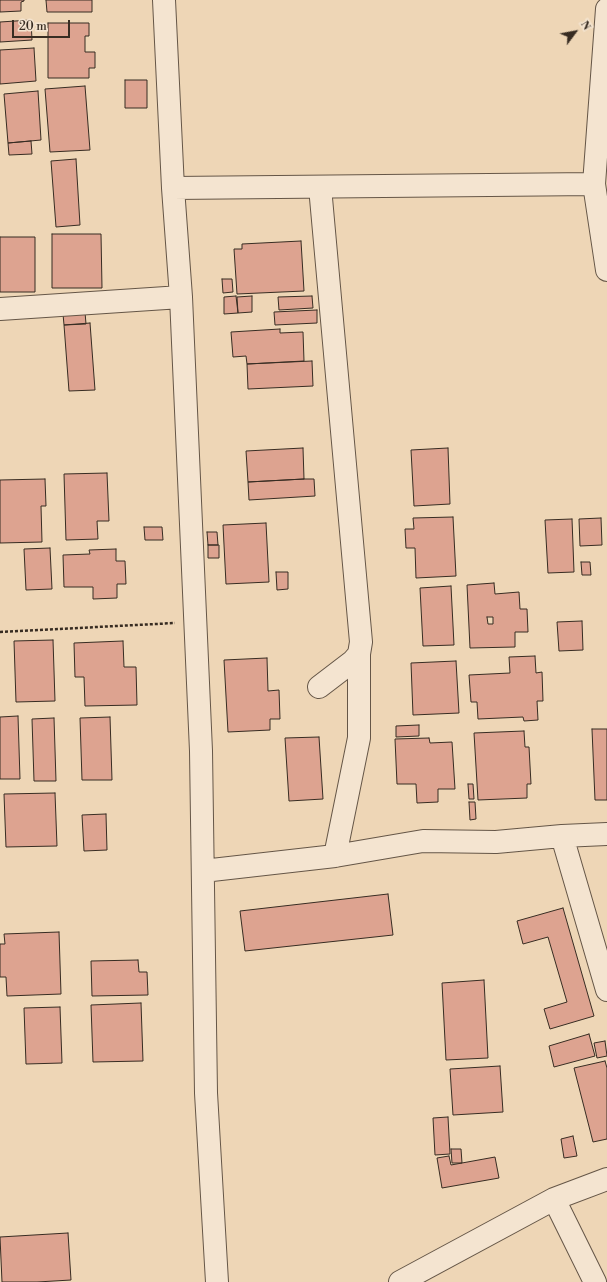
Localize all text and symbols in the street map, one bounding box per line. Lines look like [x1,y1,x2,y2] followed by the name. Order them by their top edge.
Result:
[14,12,72,38] scale bar
[555,12,595,52] north arrow
[577,18,593,33] text: N
[19,19,47,34] text: 20 m

